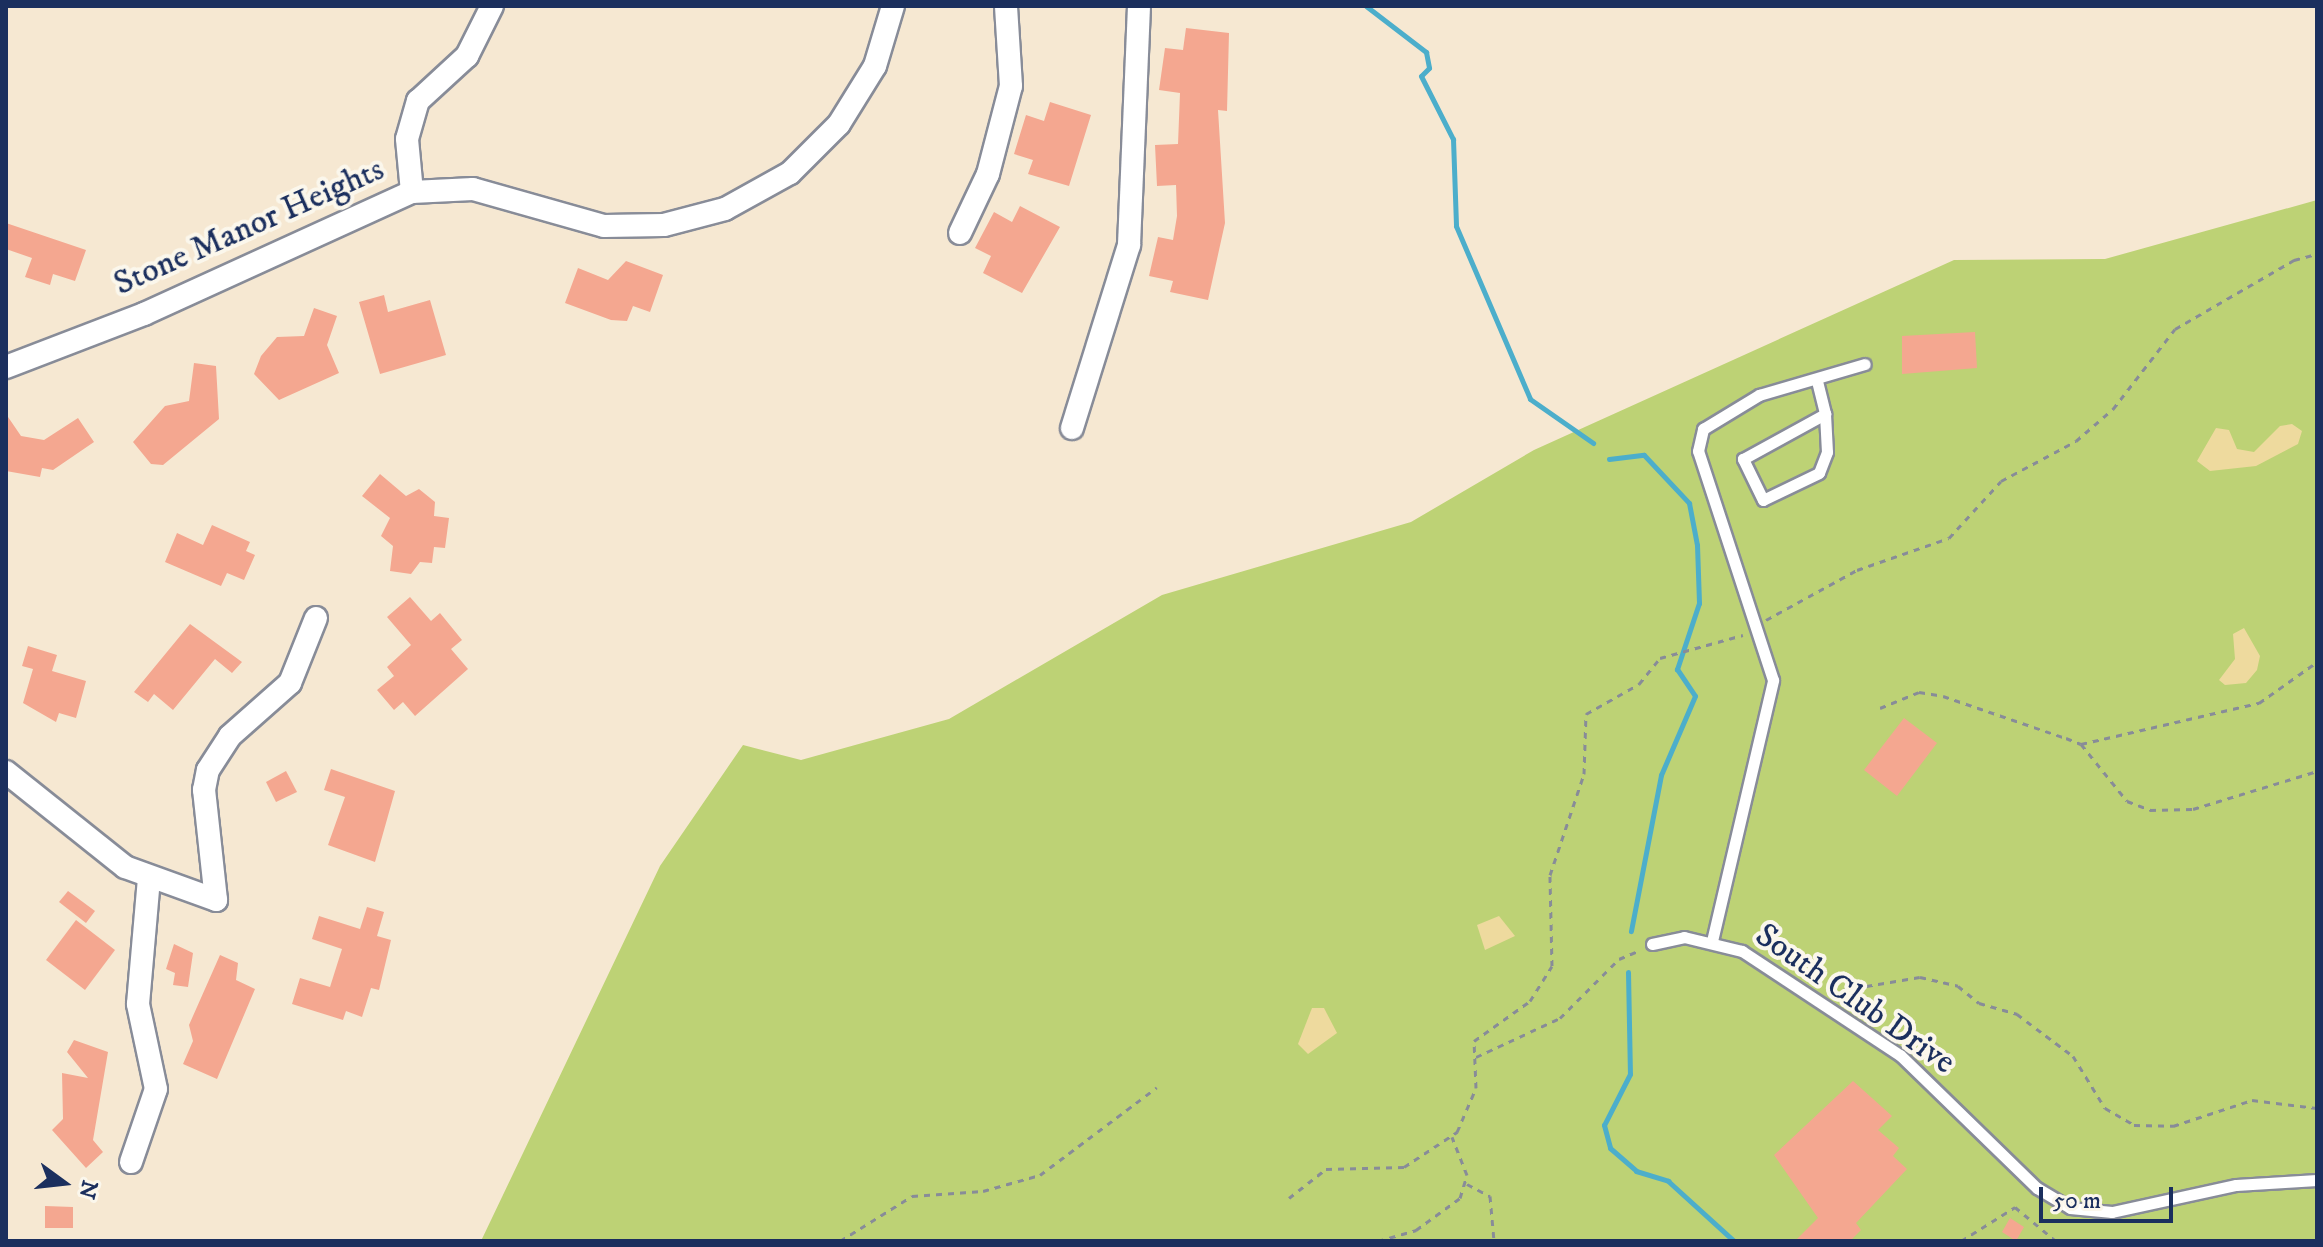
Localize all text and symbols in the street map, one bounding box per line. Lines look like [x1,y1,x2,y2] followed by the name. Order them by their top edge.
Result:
[108,149,390,305] street label: Stone Manor Heights
[1747,915,1963,1083] street label: South Club Drive
[24,1143,104,1223] north arrow
[2043,1171,2177,1221] scale bar
[72,1177,103,1202] text: N
[2053,1186,2101,1216] text: 50 m

